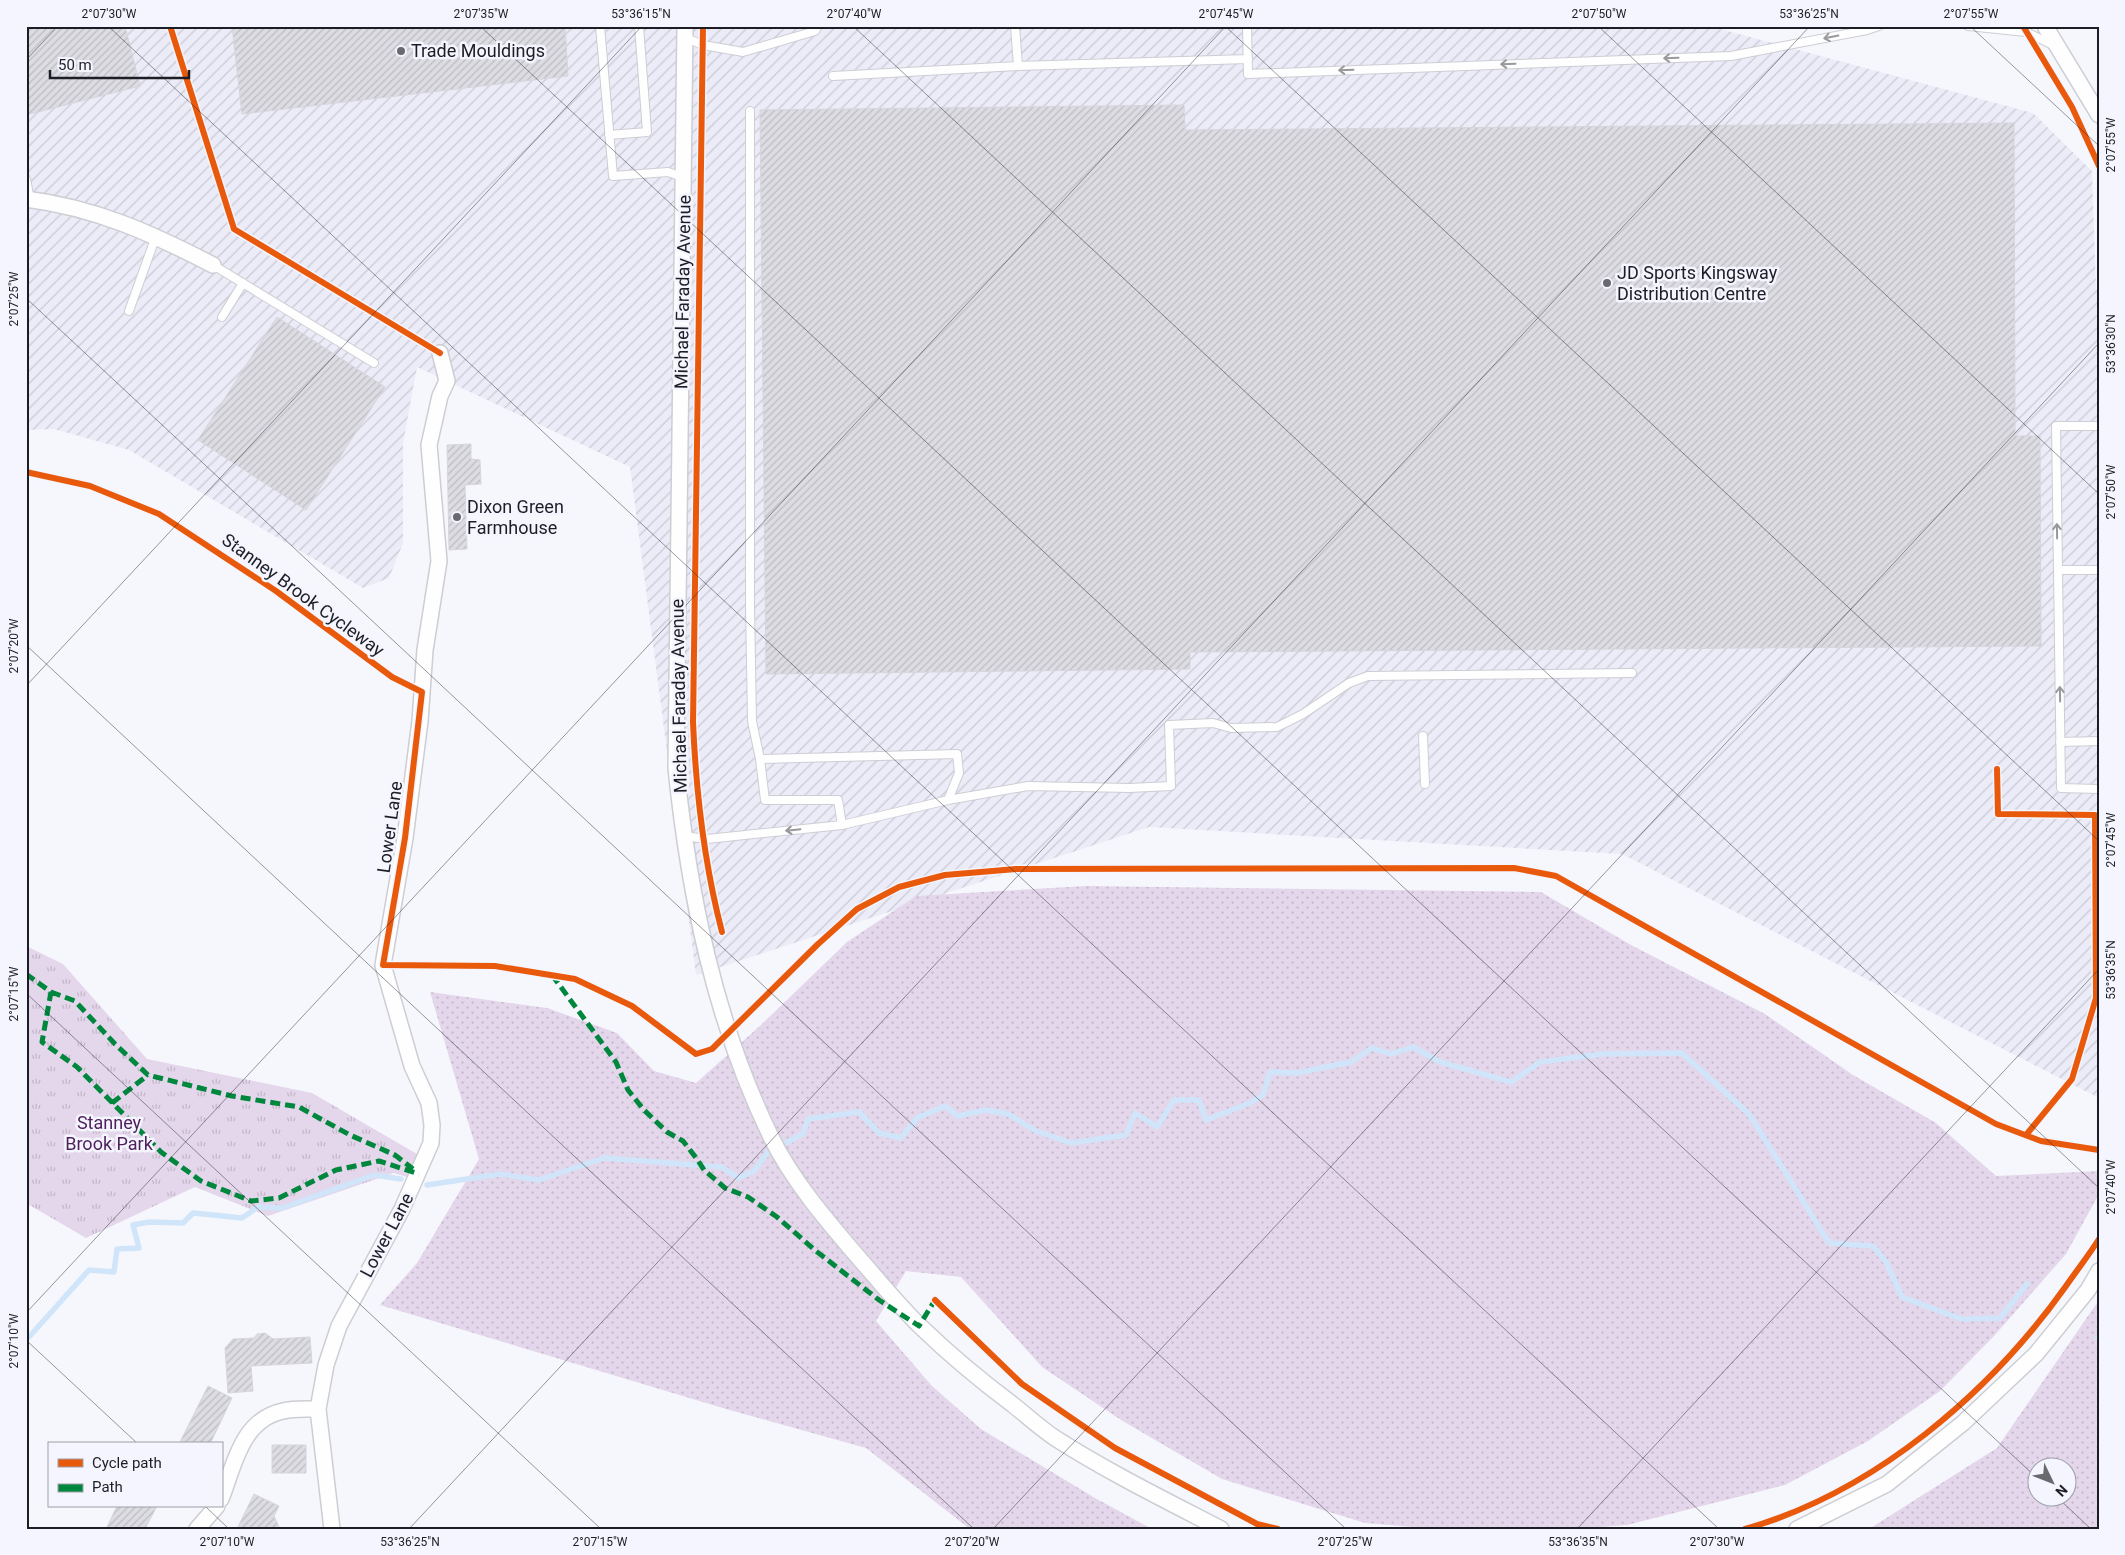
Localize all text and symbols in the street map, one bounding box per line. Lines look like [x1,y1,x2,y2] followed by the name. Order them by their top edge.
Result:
[82,7,137,21] text: 2°07'30"W
[454,7,509,21] text: 2°07'35"W
[611,7,671,21] text: 53°36'15"N
[827,7,882,21] text: 2°07'40"W
[1199,7,1254,21] text: 2°07'45"W
[1572,7,1627,21] text: 2°07'50"W
[1779,7,1839,21] text: 53°36'25"N
[1944,7,1999,21] text: 2°07'55"W
[1824,33,1840,43] one-way arrow
[411,40,545,61] place label: Trade Mouldings
[395,45,407,57] marker: Trade Mouldings
[50,48,189,80] scale bar
[1663,53,1679,63] one-way arrow
[58,56,92,74] text: 50 m
[1500,59,1516,69] one-way arrow
[1338,65,1354,75] one-way arrow
[2104,117,2118,172] text: 2°07'55"W
[670,195,695,389] street label: Michael Faraday Avenue
[1617,262,1778,304] place label: JD Sports Kingsway Distribution Centre
[7,271,21,326] text: 2°07'25"W
[1601,277,1613,289] marker: JD Sports Kingsway Distribution Centre
[2104,314,2118,374] text: 53°36'30"N
[2104,464,2118,519] text: 2°07'50"W
[467,496,564,538] place label: Dixon Green Farmhouse
[451,511,463,523] marker: Dixon Green Farmhouse
[2053,523,2062,539] one-way arrow
[218,529,389,661] street label: Stanney Brook Cycleway
[666,599,691,793] street label: Michael Faraday Avenue
[7,618,21,673] text: 2°07'20"W
[2055,686,2065,702] one-way arrow
[373,780,406,874] street label: Lower Lane
[2104,812,2118,867] text: 2°07'45"W
[786,825,802,835] one-way arrow
[2104,940,2118,1000] text: 53°36'35"N
[7,966,21,1021] text: 2°07'15"W
[65,1112,154,1154] park label: Stanney Brook Park
[2104,1159,2118,1214] text: 2°07'40"W
[356,1189,418,1281] street label: Lower Lane
[7,1313,21,1368] text: 2°07'10"W
[48,1442,222,1508] legend
[92,1454,162,1472] text: Cycle path
[2028,1458,2078,1508] north arrow
[92,1478,123,1496] text: Path
[2052,1482,2071,1500] text: N
[200,1535,255,1549] text: 2°07'10"W
[380,1535,440,1549] text: 53°36'25"N
[573,1535,628,1549] text: 2°07'15"W
[945,1535,1000,1549] text: 2°07'20"W
[1318,1535,1373,1549] text: 2°07'25"W
[1548,1535,1608,1549] text: 53°36'35"N
[1690,1535,1745,1549] text: 2°07'30"W

